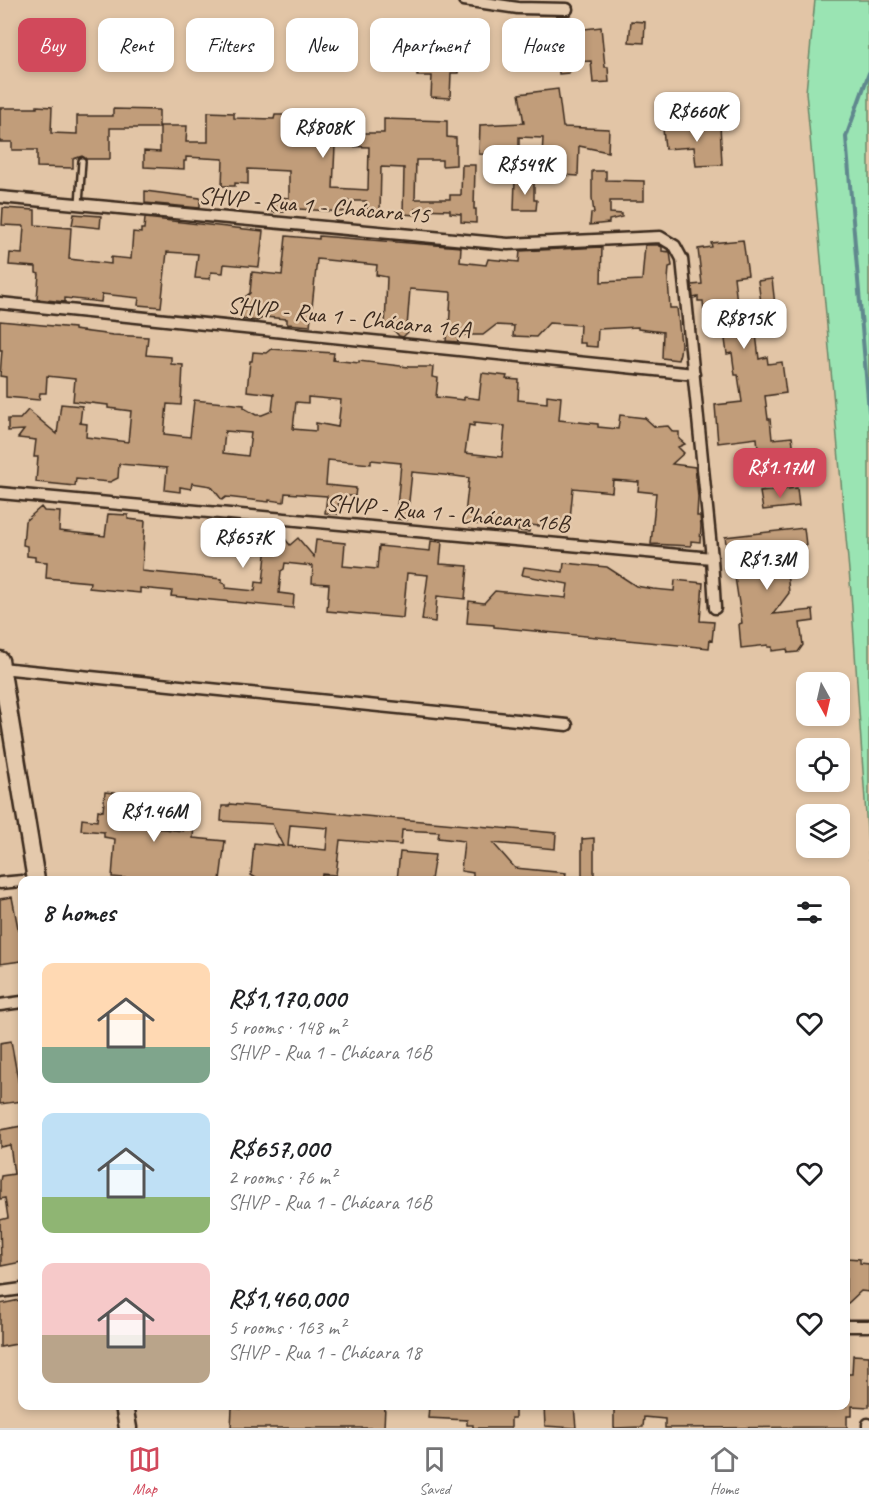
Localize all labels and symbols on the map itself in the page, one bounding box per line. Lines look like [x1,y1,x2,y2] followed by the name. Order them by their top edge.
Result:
[648,92,746,143] pin: R$660K
[274,108,372,159] pin: R$808K
[476,145,574,196] pin: R$549K
[197,180,432,230] street label: SHVP - Rua 1 - Chácara 15
[226,289,473,345] street label: SHVP - Rua 1 - Chácara 16A
[695,299,793,350] pin: R$815K
[725,448,835,499] pin: R$1.17M
[325,487,573,539] street label: SHVP - Rua 1 - Chácara 16B
[194,518,292,569] pin: R$657K
[718,540,816,591] pin: R$1.3M
[796,672,850,726] north arrow
[99,792,209,843] pin: R$1.46M

